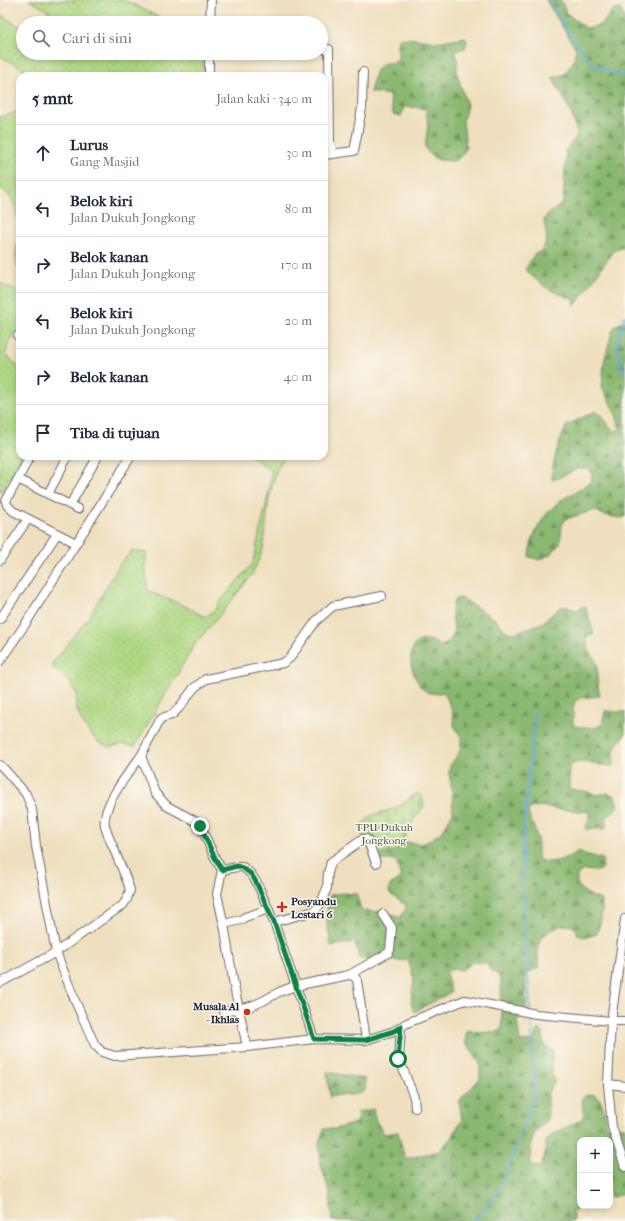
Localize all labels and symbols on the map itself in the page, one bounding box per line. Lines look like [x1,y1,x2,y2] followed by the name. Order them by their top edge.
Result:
[191,817,209,835] route end
[355,821,414,847] park label: TPU Dukuh Jongkong
[291,895,337,921] place label: Posyandu Lestari 6
[276,901,288,913] marker: Posyandu Lestari 6
[192,1000,240,1026] place label: Musala Al - Ikhlas
[242,1007,252,1017] marker: Musala Al - Ikhlas
[389,1050,407,1068] route start

